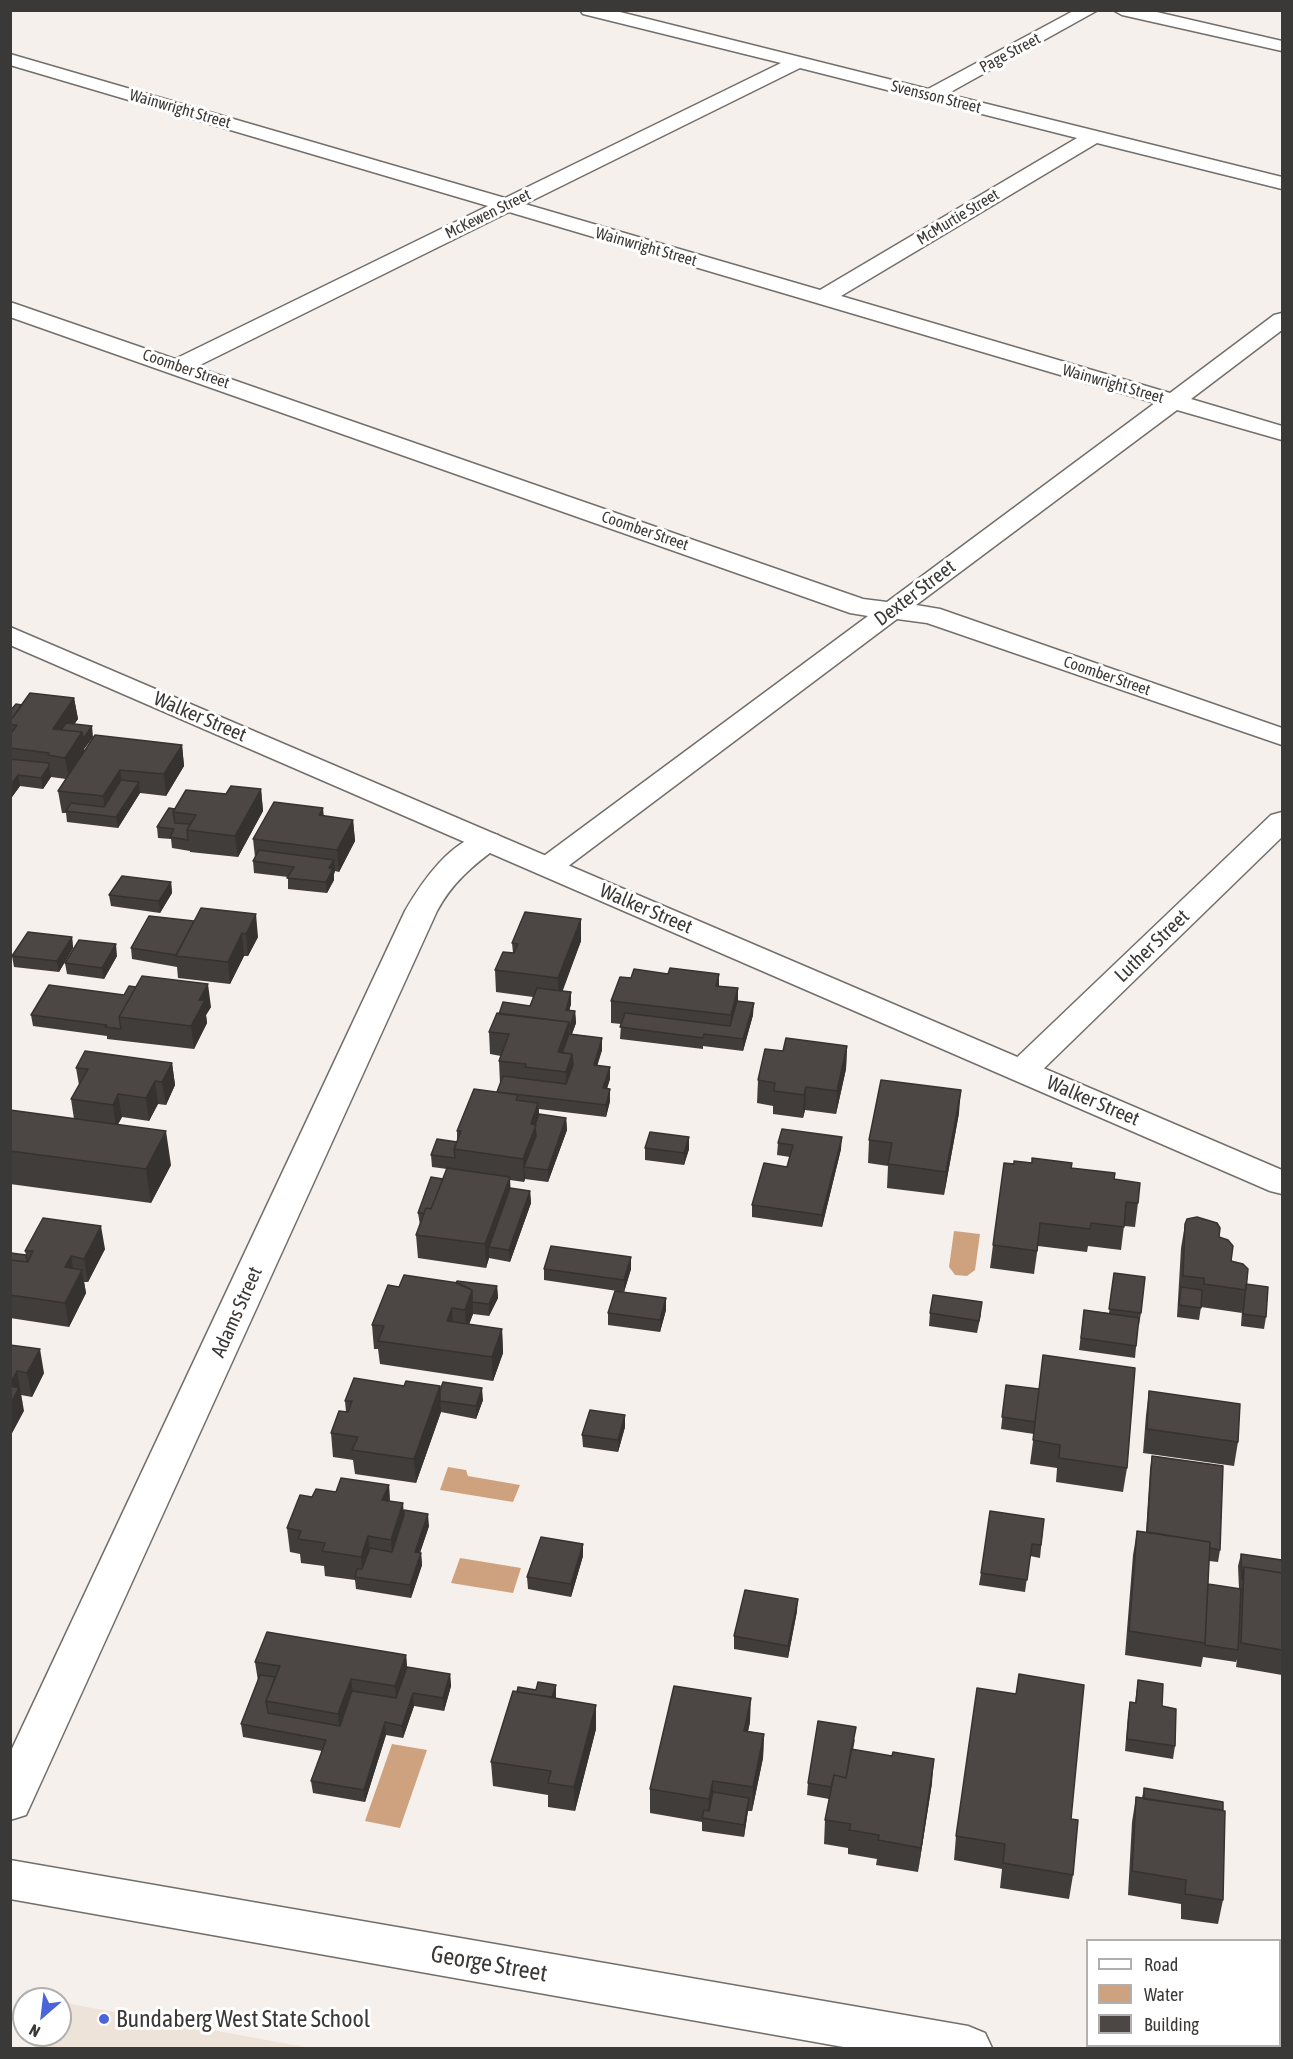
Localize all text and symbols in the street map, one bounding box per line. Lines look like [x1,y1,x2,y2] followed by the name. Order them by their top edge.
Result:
[976,29,1044,77] street label: Page Street
[889,77,983,117] street label: Svensson Street
[127,85,233,133] street label: Wainwright Street
[442,185,534,243] street label: McKewen Street
[913,185,1003,249] street label: McMurtie Street
[593,223,699,271] street label: Wainwright Street
[140,345,232,393] street label: Coomber Street
[1060,360,1166,408] street label: Wainwright Street
[599,507,691,555] street label: Coomber Street
[870,555,960,631] street label: Dexter Street
[1061,652,1153,700] street label: Coomber Street
[150,687,250,747] street label: Walker Street
[596,879,696,939] street label: Walker Street
[1110,905,1194,987] street label: Luther Street
[1043,1071,1143,1131] street label: Walker Street
[206,1263,268,1361] street label: Adams Street
[1086,1939,1281,2047] legend
[428,1940,550,1988] street label: George Street
[1144,1954,1178,1975] text: Road
[1144,1984,1183,2005] text: Water
[12,1987,72,2047] north arrow
[116,2005,370,2033] place label: Bundaberg West State School
[97,2012,111,2026] marker: Bundaberg West State School
[1144,2014,1199,2035] text: Building
[26,2021,43,2041] text: N

